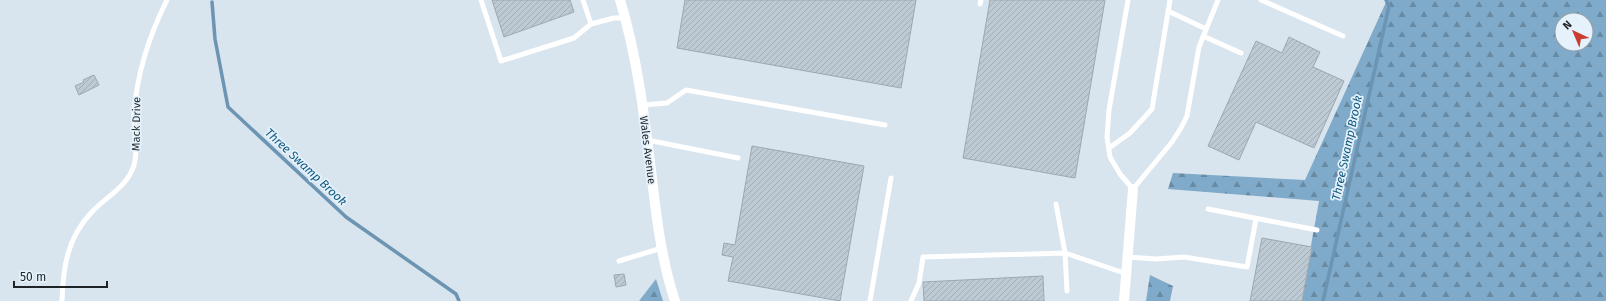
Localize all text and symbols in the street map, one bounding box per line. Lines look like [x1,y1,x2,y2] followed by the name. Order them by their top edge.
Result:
[1554,12,1594,52] north arrow
[1560,18,1575,32] text: N
[1329,94,1365,202] water label: Three Swamp Brook
[130,97,143,151] street label: Mack Drive
[637,115,658,185] street label: Wales Avenue
[262,126,350,209] water label: Three Swamp Brook
[14,263,107,289] scale bar
[20,270,46,284] text: 50 m

